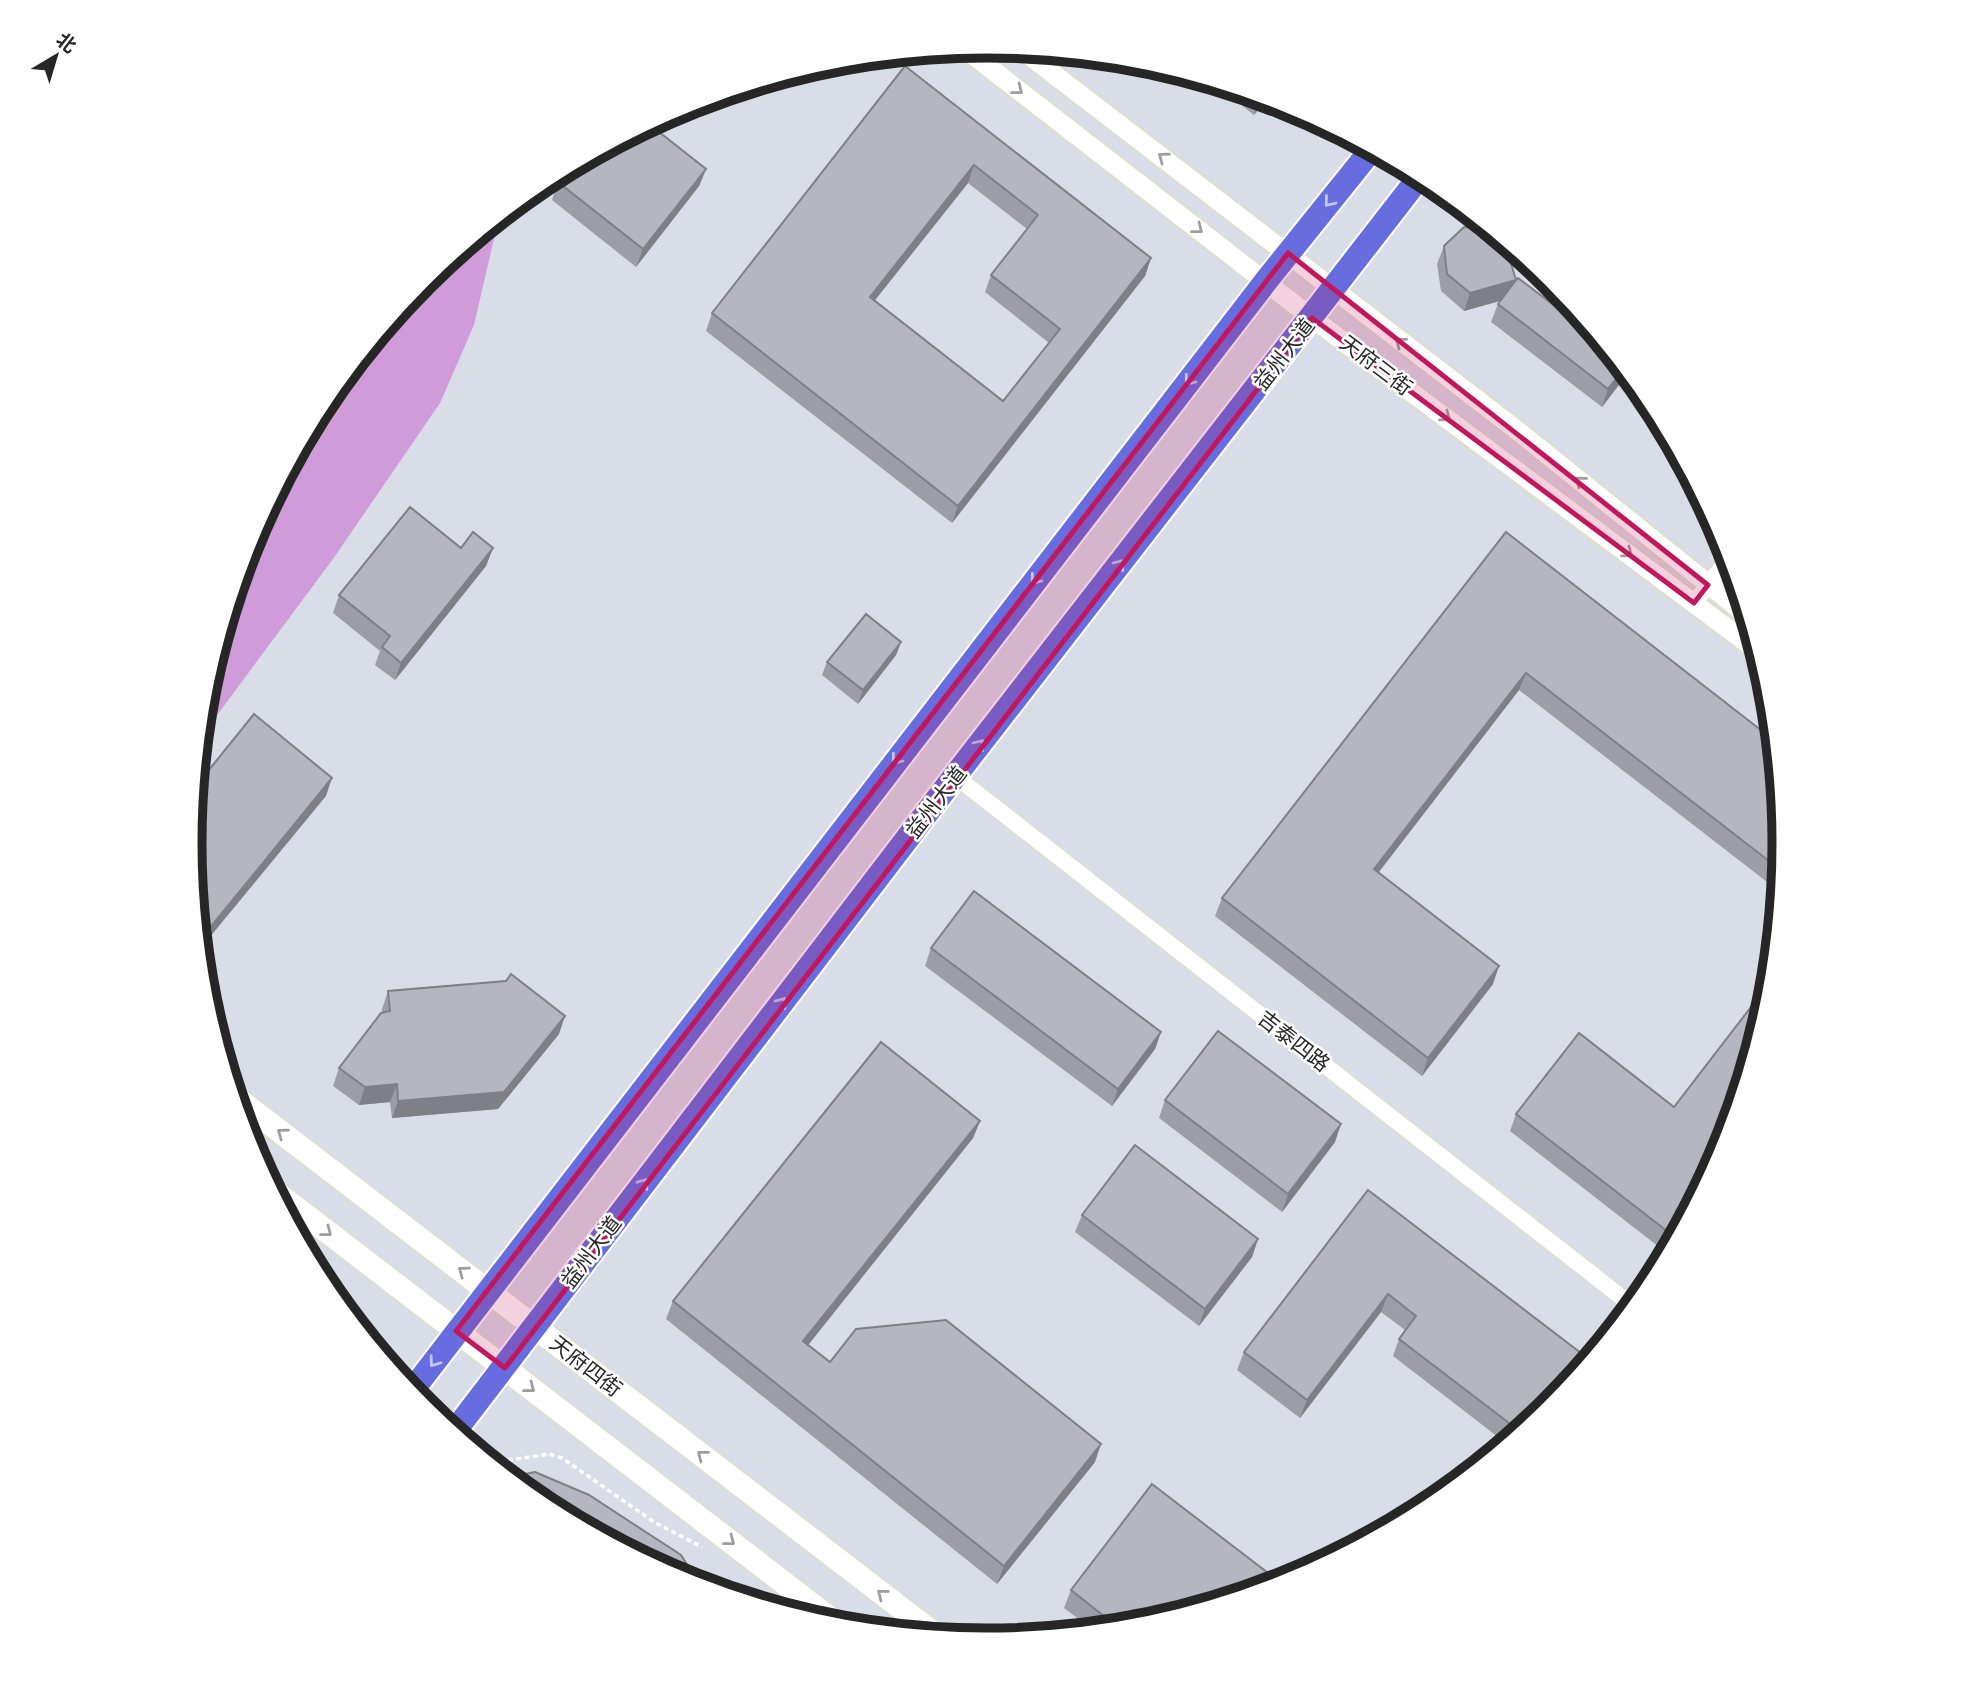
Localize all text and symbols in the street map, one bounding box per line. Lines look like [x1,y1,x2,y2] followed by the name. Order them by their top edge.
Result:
[21,21,91,91] north arrow
[50,27,82,59] text: 北
[1011,81,1023,94] one-way arrow
[1158,153,1170,166] one-way arrow
[1325,194,1338,206] one-way arrow
[1190,220,1203,233] one-way arrow
[1247,312,1321,396] street label: 益州大道
[1334,328,1418,402] street label: 天府三街
[1396,337,1408,350] one-way arrow
[1185,373,1198,386] one-way arrow
[1438,409,1451,421] one-way arrow
[1575,477,1587,490] one-way arrow
[1620,545,1633,558] one-way arrow
[1112,560,1125,572] one-way arrow
[1031,573,1044,585] one-way arrow
[972,739,985,752] one-way arrow
[892,753,905,765] one-way arrow
[899,760,973,844] street label: 益州大道
[774,997,787,1010] one-way arrow
[1252,1004,1336,1078] street label: 吉泰四路
[278,1129,290,1142] one-way arrow
[636,1178,648,1191] one-way arrow
[554,1210,628,1294] street label: 益州大道
[320,1223,332,1236] one-way arrow
[458,1267,471,1280] one-way arrow
[544,1329,628,1403] street label: 天府四街
[430,1354,442,1366] one-way arrow
[522,1379,535,1392] one-way arrow
[697,1450,709,1463] one-way arrow
[722,1533,734,1545] one-way arrow
[877,1589,890,1602] one-way arrow

